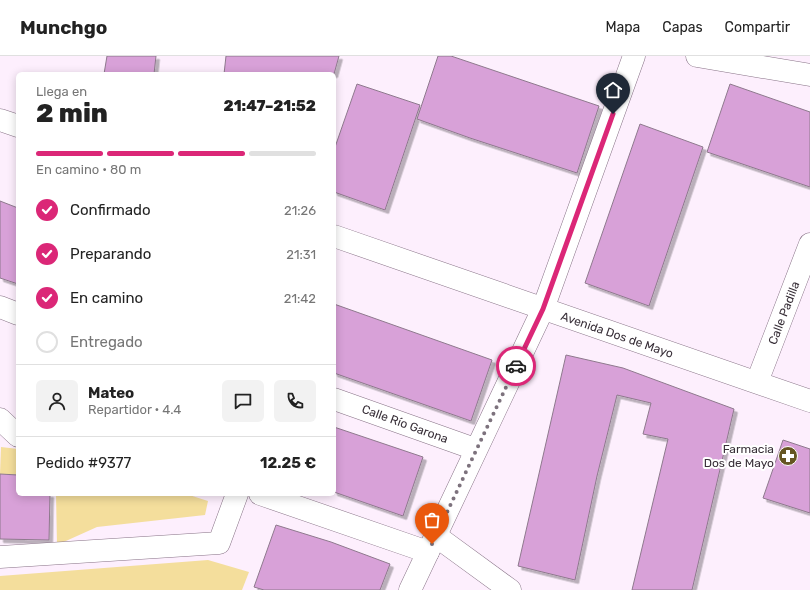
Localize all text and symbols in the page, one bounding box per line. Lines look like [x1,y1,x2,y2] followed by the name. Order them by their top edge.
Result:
[20,16,107,39] text: Munchgo
[605,19,640,36] text: Mapa
[662,19,703,36] text: Capas
[725,19,790,36] text: Compartir
[596,73,630,114] pin
[602,79,624,101] icon: home
[36,84,87,99] text: Llega en
[223,97,316,115] text: 21:47–21:52
[36,98,108,129] text: 2 min
[36,162,141,177] text: En camino · 80 m
[36,199,58,221] icon: check
[70,201,151,219] text: Confirmado
[284,203,316,218] text: 21:26
[36,243,58,265] icon: check
[70,245,151,263] text: Preparando
[286,247,316,262] text: 21:31
[765,279,803,347] street label: Calle Padilla
[36,287,58,309] icon: check
[70,289,143,307] text: En camino
[284,291,316,306] text: 21:42
[559,309,675,361] street label: Avenida Dos de Mayo
[70,333,143,351] text: Entregado
[496,346,536,386] courier
[505,355,527,377] icon: car
[36,380,78,422] button: person
[222,380,264,422] button: chat
[274,380,316,422] button: phone
[88,384,134,402] text: Mateo
[88,402,181,417] text: Repartidor · 4.4
[360,402,450,446] street label: Calle Río Garona
[704,442,774,470] place label: Farmacia Dos de Mayo
[777,445,799,467] pharmacy icon: Farmacia Dos de Mayo
[36,454,131,472] text: Pedido #9377
[260,454,316,472] text: 12.25 €
[415,503,449,544] pin
[421,509,443,531] icon: bag

